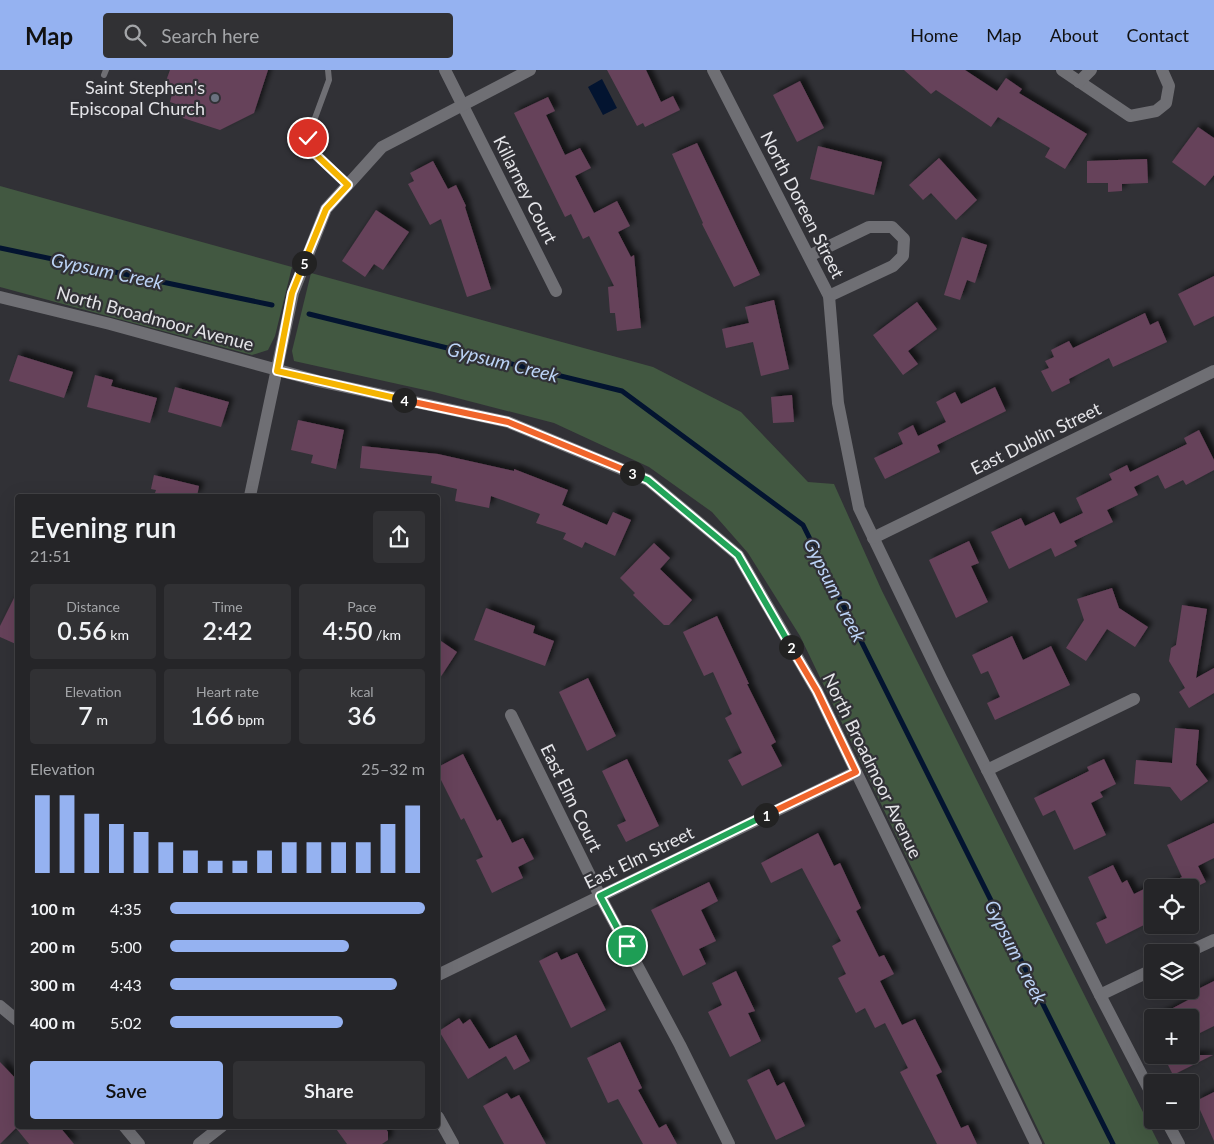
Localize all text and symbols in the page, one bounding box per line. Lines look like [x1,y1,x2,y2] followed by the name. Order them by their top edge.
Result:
[103,13,453,58] search box
[25,21,73,50] text: Map
[121,21,149,49] icon: search
[161,24,259,47] text: Search here
[910,24,958,46] text: Home
[986,24,1022,46] text: Map
[1050,24,1099,46] text: About
[1127,24,1189,46] text: Contact
[69,76,205,119] place label: Saint Stephen's Episcopal Church
[209,92,221,104] marker: Saint Stephen's Episcopal Church
[287,117,329,159] pin
[294,124,322,152] icon: check
[756,127,850,282] street label: North Doreen Street
[489,132,563,248] street label: Killarney Court
[49,247,166,294] water label: Gypsum Creek
[292,250,316,276] pin: 5
[300,255,309,272] text: 5
[54,281,256,355] street label: North Broadmoor Avenue
[445,337,562,387] water label: Gypsum Creek
[392,388,416,412] pin: 4
[400,392,409,409] text: 4
[967,397,1105,479] street label: East Dublin Street
[620,460,644,486] pin: 3
[628,465,637,482] text: 3
[30,510,176,544] text: Evening run
[373,511,425,563] button: share
[799,534,872,647] water label: Gypsum Creek
[30,546,71,565] text: 21:51
[66,598,120,615] text: Distance
[212,598,243,615] text: Time
[347,598,376,615] text: Pace
[57,615,107,645] text: 0.56
[203,615,252,645] text: 2:42
[323,615,372,645] text: 4:50
[107,626,129,643] text: km
[372,626,401,643] text: /km
[778,634,804,660] pin: 2
[787,639,796,656] text: 2
[818,669,927,862] street label: North Broadmoor Avenue
[65,683,122,700] text: Elevation
[196,683,259,700] text: Heart rate
[350,683,374,700] text: kcal
[78,700,93,730] text: 7
[190,700,234,730] text: 166
[347,700,376,730] text: 36
[93,711,108,728] text: m
[234,711,265,728] text: bpm
[536,740,608,856] street label: East Elm Court
[30,759,95,778] text: Elevation
[361,759,425,778] text: 25–32 m
[754,802,778,828] pin: 1
[762,807,771,824] text: 1
[580,821,698,893] street label: East Elm Street
[1144,879,1199,1129] map controls
[1144,879,1199,934] button: locate
[980,896,1053,1009] water label: Gypsum Creek
[30,899,75,918] text: 100 m
[110,899,142,918] text: 4:35
[606,925,648,967] pin
[613,932,641,960] icon: arrive
[30,937,75,956] text: 200 m
[110,937,142,956] text: 5:00
[1144,944,1199,999] button: layers
[30,975,75,994] text: 300 m
[110,975,142,994] text: 4:43
[1144,1009,1199,1064] button: +
[30,1013,75,1032] text: 400 m
[110,1013,142,1032] text: 5:02
[30,1061,223,1119] button: Save
[233,1061,425,1119] button: Share
[1144,1074,1199,1129] button: −

